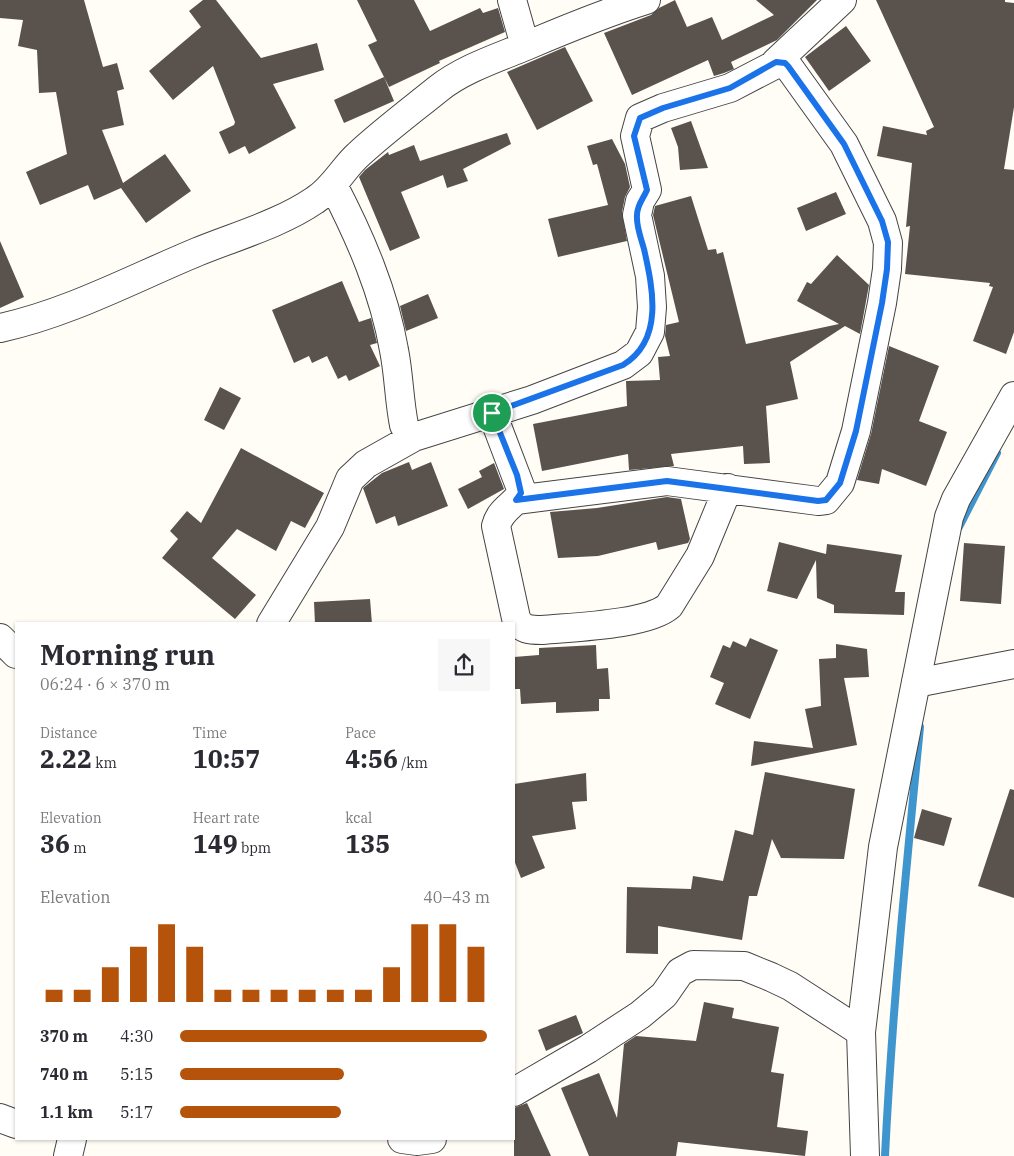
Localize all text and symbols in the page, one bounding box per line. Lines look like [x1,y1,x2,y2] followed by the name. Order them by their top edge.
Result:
[471,392,513,434] pin
[478,399,506,427] icon: arrive
[40,636,215,673] text: Morning run
[438,639,490,691] button: share
[40,674,170,694] text: 06:24 · 6 × 370 m
[40,724,97,742] text: Distance
[193,724,227,742] text: Time
[345,724,376,742] text: Pace
[40,742,92,775] text: 2.22
[193,742,260,775] text: 10:57
[345,742,398,775] text: 4:56
[92,754,117,772] text: km
[398,754,428,772] text: /km
[40,809,102,827] text: Elevation
[193,809,260,827] text: Heart rate
[345,809,372,827] text: kcal
[40,827,70,860] text: 36
[193,827,238,860] text: 149
[345,827,390,860] text: 135
[70,839,87,857] text: m
[238,839,271,857] text: bpm
[40,887,110,907] text: Elevation
[423,887,490,907] text: 40–43 m
[40,1026,88,1046] text: 370 m
[120,1026,153,1046] text: 4:30
[40,1064,88,1084] text: 740 m
[120,1064,153,1084] text: 5:15
[40,1102,93,1122] text: 1.1 km
[120,1102,153,1122] text: 5:17

